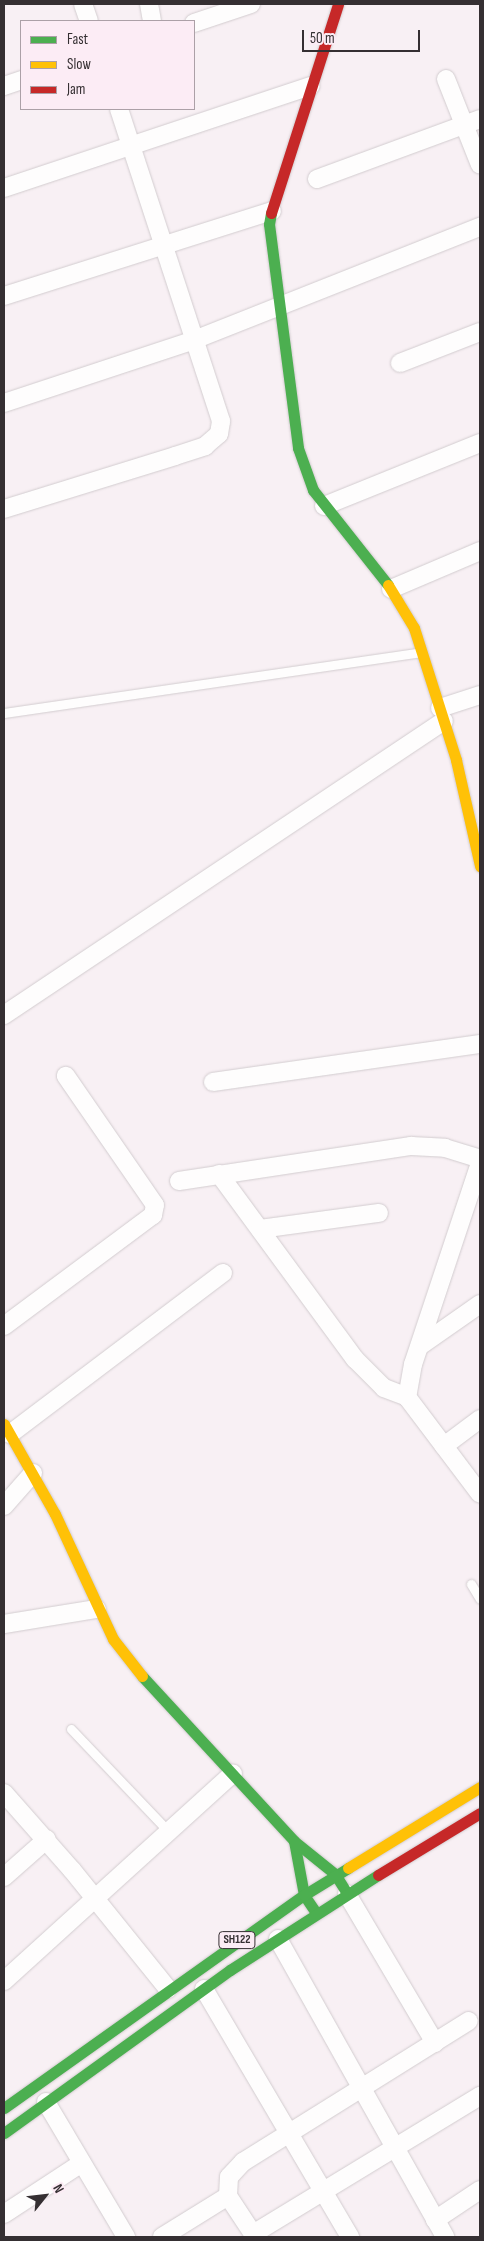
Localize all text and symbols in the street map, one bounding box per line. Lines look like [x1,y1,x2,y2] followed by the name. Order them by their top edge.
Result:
[20,20,195,110] legend
[304,20,422,52] scale bar
[310,29,335,48] text: 50 m
[67,30,88,49] text: Fast
[67,55,91,74] text: Slow
[67,80,85,99] text: Jam
[218,1930,256,1950] road number: SH122
[20,2171,70,2221] north arrow
[49,2181,68,2196] text: N

